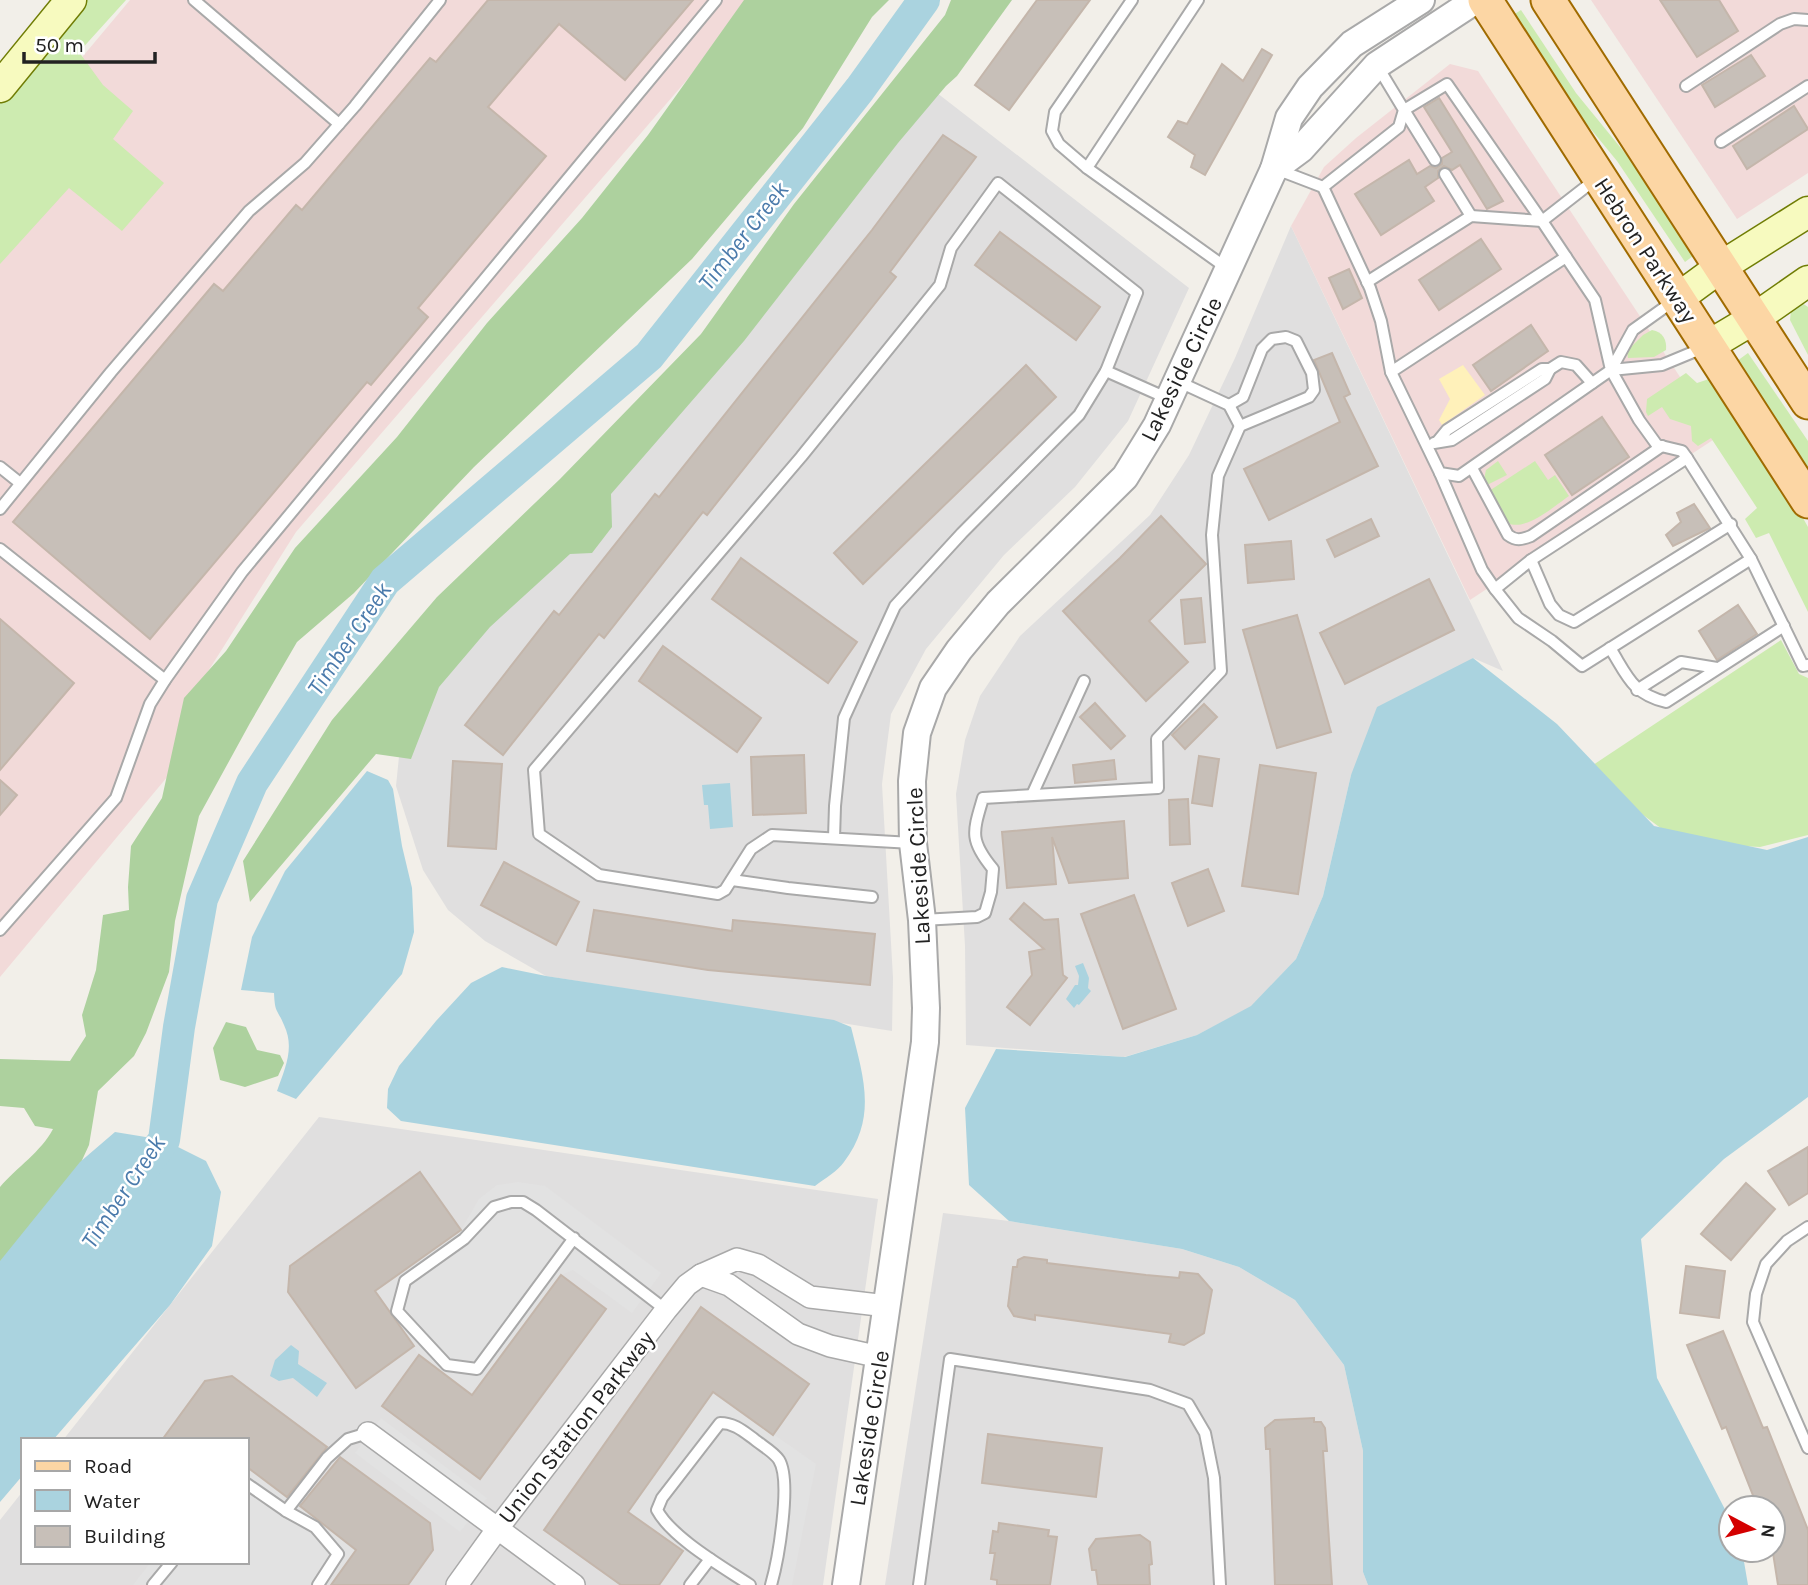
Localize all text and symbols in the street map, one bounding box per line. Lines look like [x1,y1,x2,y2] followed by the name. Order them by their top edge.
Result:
[24,21,156,65] scale bar
[35,33,84,57] text: 50 m
[1589,173,1703,328] street label: Hebron Parkway
[692,175,795,296] water label: Timber Creek
[1135,293,1228,446] street label: Lakeside Circle
[301,576,398,701] water label: Timber Creek
[901,787,936,945] street label: Lakeside Circle
[75,1129,172,1254] water label: Timber Creek
[493,1325,660,1529] street label: Union Station Parkway
[844,1348,895,1508] street label: Lakeside Circle
[21,1438,248,1564] legend
[84,1454,132,1478] text: Road
[84,1489,140,1513] text: Water
[1717,1494,1787,1564] north arrow
[1756,1523,1780,1539] text: N
[84,1524,165,1548] text: Building

